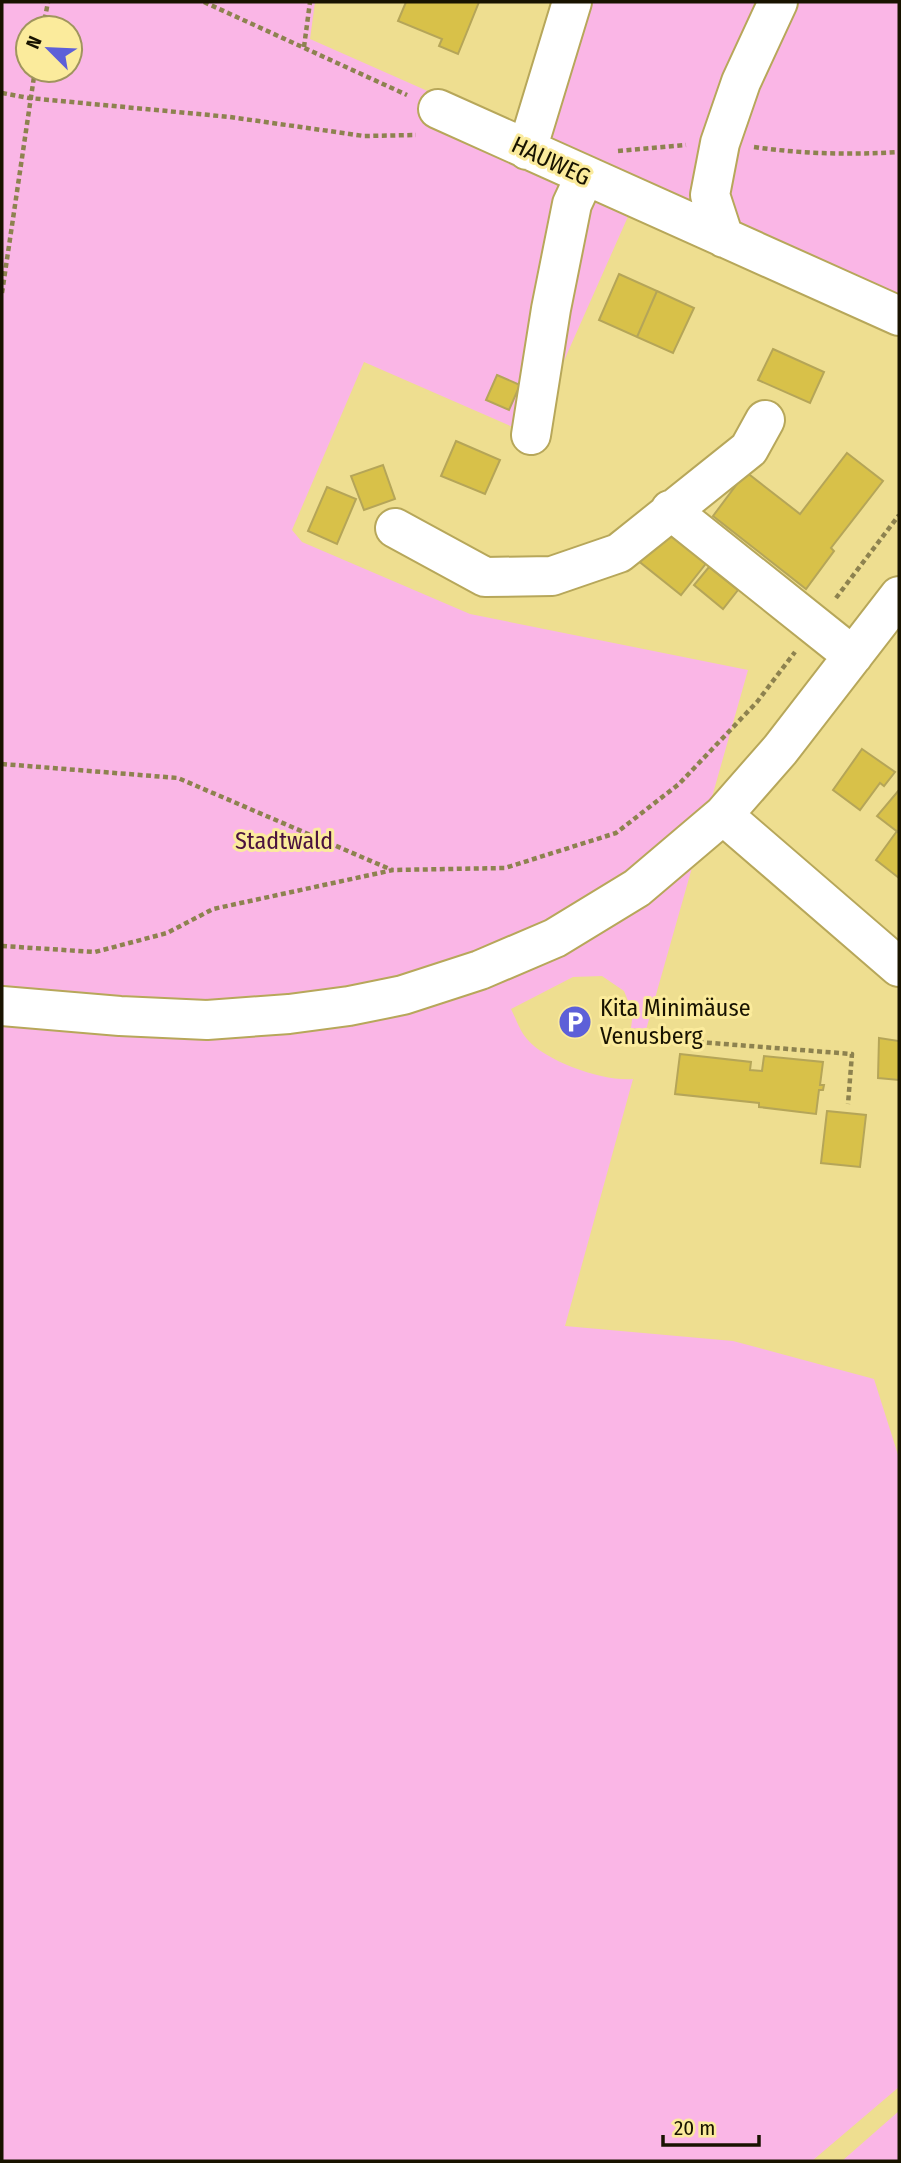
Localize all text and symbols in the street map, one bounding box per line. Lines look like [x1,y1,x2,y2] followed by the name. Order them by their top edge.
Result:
[14,14,84,84] north arrow
[21,32,47,52] text: N
[507,131,595,191] street label: HAUWEG
[235,827,333,855] park label: Stadtwald
[600,994,751,1050] place label: Kita Minimäuse Venusberg
[556,1003,594,1041] parking icon: Kita Minimäuse Venusberg
[663,2104,759,2148] scale bar
[674,2115,715,2141] text: 20 m

